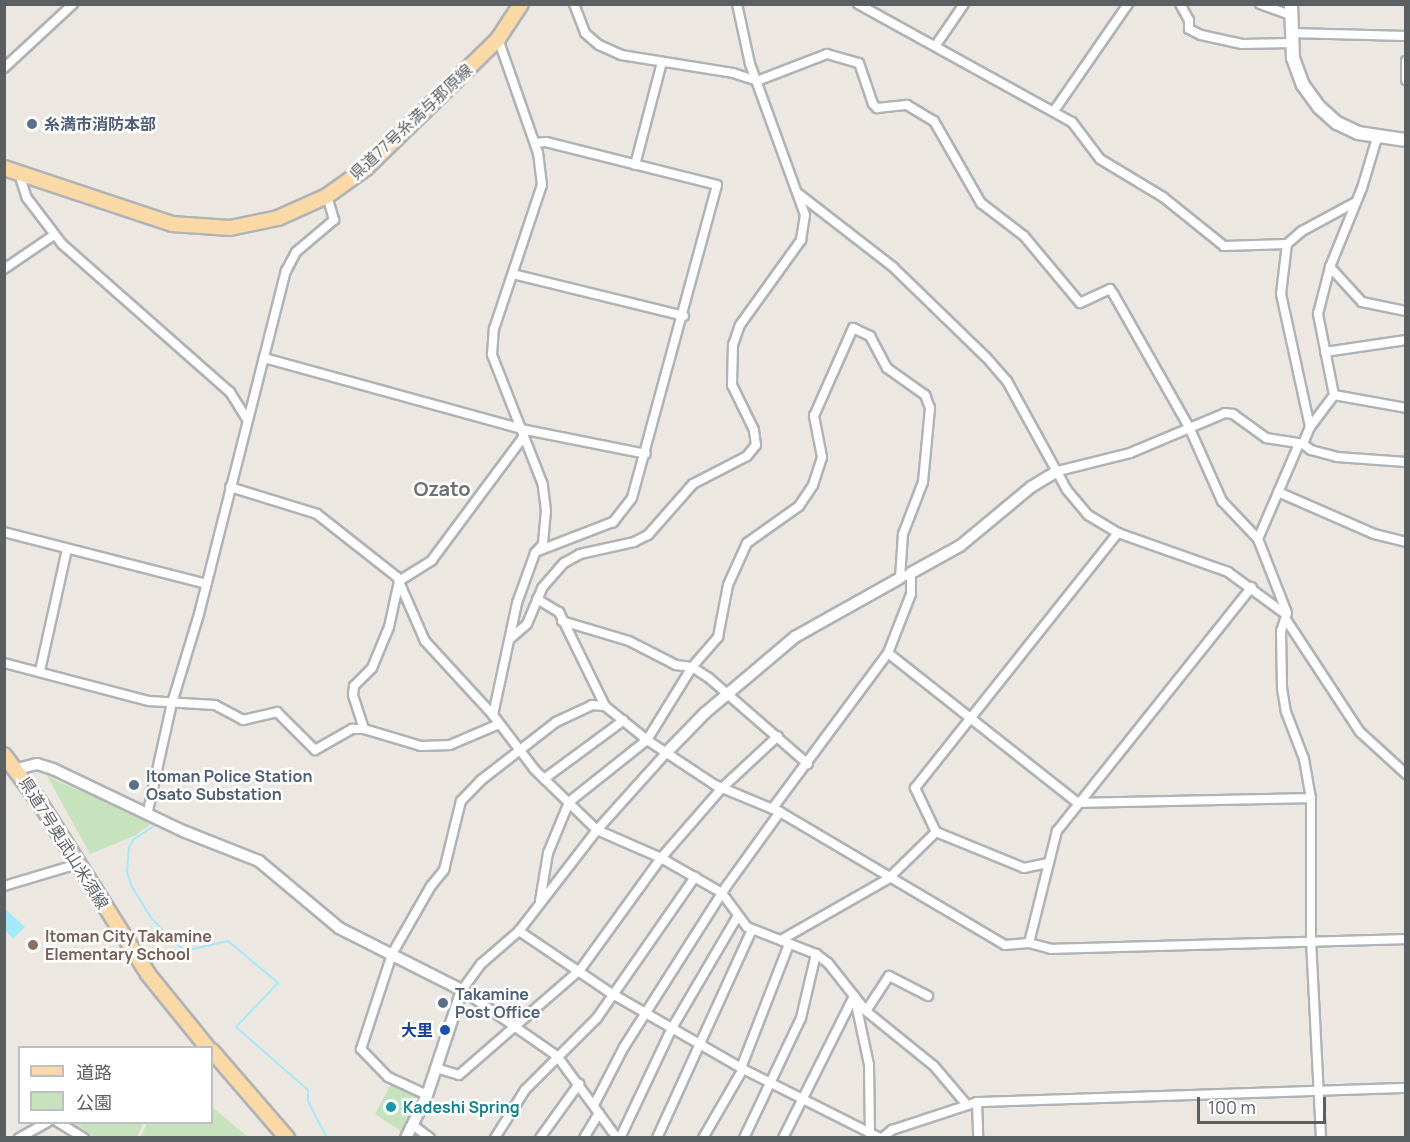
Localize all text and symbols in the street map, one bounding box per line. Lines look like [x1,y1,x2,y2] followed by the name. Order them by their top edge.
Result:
[346,60,476,184] street label: 県道77号糸満与那原線
[44,114,156,134] place label: 糸満市消防本部
[25,117,39,131] marker: 糸満市消防本部
[413,476,471,500] district label: Ozato
[146,766,312,804] place label: Itoman Police Station Osato Substation
[16,773,112,913] street label: 県道7号奥武山米須線
[127,778,141,792] marker: Itoman Police Station Osato Substation
[45,926,212,964] place label: Itoman City Takamine Elementary School
[26,938,40,952] marker: Itoman City Takamine Elementary School
[455,984,540,1022] place label: Takamine Post Office
[436,996,450,1010] marker: Takamine Post Office
[401,1020,433,1040] place label: 大里
[438,1023,452,1037] marker: 大里
[18,1046,213,1124] legend
[76,1060,112,1084] text: 道路
[1200,1085,1329,1123] scale bar
[76,1090,112,1114] text: 公園
[1208,1095,1256,1119] text: 100 m
[403,1097,520,1117] place label: Kadeshi Spring
[384,1100,398,1114] marker: Kadeshi Spring

